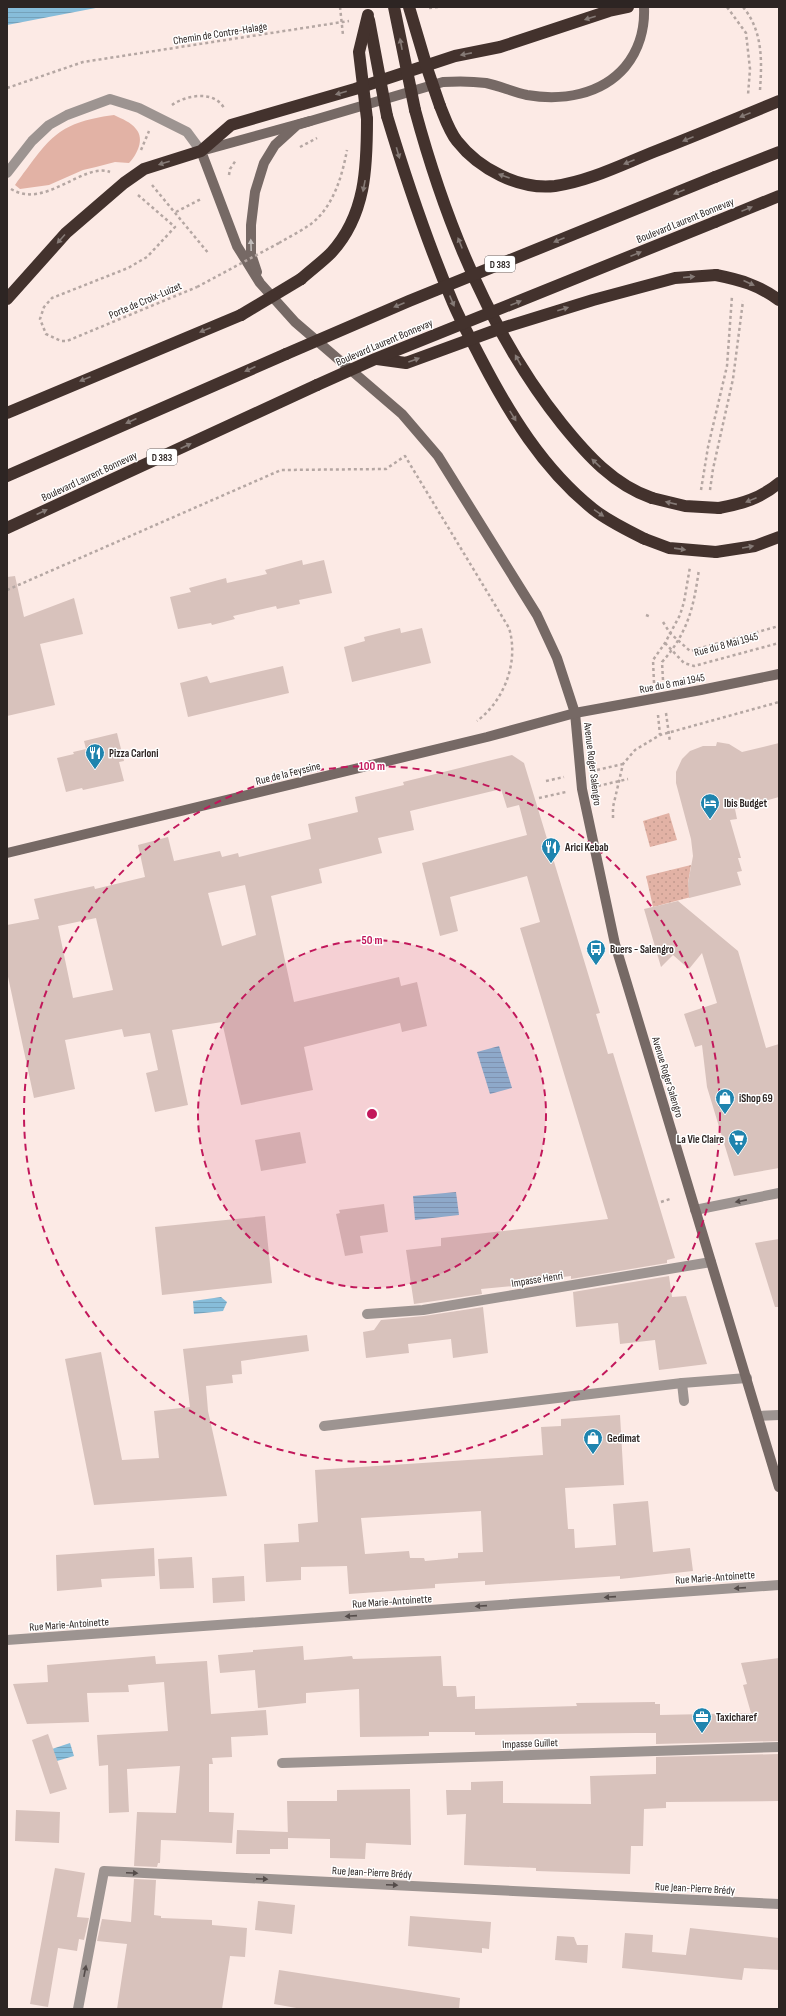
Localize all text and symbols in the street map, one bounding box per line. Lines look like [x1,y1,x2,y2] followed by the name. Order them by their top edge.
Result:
[584,15,596,21] one-way arrow
[172,20,268,47] street label: Chemin de Contre-Halage
[398,38,404,51] one-way arrow
[459,52,472,58] one-way arrow
[335,90,348,96] one-way arrow
[738,113,750,119] one-way arrow
[681,136,693,142] one-way arrow
[395,147,401,159] one-way arrow
[158,160,170,166] one-way arrow
[622,160,634,166] one-way arrow
[497,173,509,179] one-way arrow
[360,180,366,192] one-way arrow
[673,189,685,195] one-way arrow
[635,195,737,246] street label: Boulevard Laurent Bonnevay
[741,206,752,212] one-way arrow
[56,234,65,245] one-way arrow
[248,238,254,251] one-way arrow
[457,238,463,249] one-way arrow
[552,238,564,244] one-way arrow
[631,251,642,257] one-way arrow
[485,256,515,272] road number: D 383
[683,274,695,280] one-way arrow
[107,279,184,322] street label: Porte de Croix-Luizet
[744,280,755,286] one-way arrow
[450,296,456,308] one-way arrow
[510,299,522,305] one-way arrow
[394,302,405,308] one-way arrow
[557,306,569,312] one-way arrow
[334,316,435,369] street label: Boulevard Laurent Bonnevay
[200,327,211,333] one-way arrow
[514,354,521,366] one-way arrow
[408,357,420,363] one-way arrow
[245,366,256,372] one-way arrow
[79,377,91,383] one-way arrow
[510,410,517,422] one-way arrow
[126,418,137,424] one-way arrow
[180,442,192,448] one-way arrow
[39,448,140,504] street label: Boulevard Laurent Bonnevay
[147,449,177,465] road number: D 383
[591,458,601,467] one-way arrow
[745,497,756,503] one-way arrow
[665,499,678,505] one-way arrow
[37,509,48,515] one-way arrow
[594,509,604,517] one-way arrow
[742,544,754,550] one-way arrow
[674,546,686,552] one-way arrow
[693,630,760,659] street label: Rue du 8 Mai 1945
[638,671,706,696] street label: Rue du 8 mai 1945
[581,721,604,807] street label: Avenue Roger Salengro
[84,742,106,770] restaurant icon: Pizza Carloni
[109,747,158,760] place label: Pizza Carloni
[254,759,322,788] street label: Rue de la Feyssine
[359,759,385,774] text: 100 m
[699,792,721,820] hotel icon: Ibis Budget
[724,797,767,810] place label: Ibis Budget
[540,836,562,864] restaurant icon: Arici Kebab
[564,841,609,854] place label: Arici Kebab
[362,933,382,948] text: 50 m
[585,938,607,966] bus stop icon: Buers - Salengro
[610,943,674,956] place label: Buers - Salengro
[649,1034,686,1120] street label: Avenue Roger Salengro
[714,1087,736,1115] shop icon: iShop 69
[739,1092,773,1105] place label: iShop 69
[365,1107,379,1121] centre of rings
[727,1128,749,1156] supermarket icon: La Vie Claire
[677,1133,724,1146] place label: La Vie Claire
[735,1198,747,1204] one-way arrow
[510,1269,564,1290] street label: Impasse Henri
[582,1427,604,1455] shop icon: Gedimat
[607,1432,640,1445] place label: Gedimat
[675,1568,755,1587] street label: Rue Marie-Antoinette
[734,1584,746,1591] one-way arrow
[352,1592,432,1611] street label: Rue Marie-Antoinette
[604,1593,616,1600] one-way arrow
[475,1603,487,1610] one-way arrow
[345,1612,357,1619] one-way arrow
[29,1615,109,1634] street label: Rue Marie-Antoinette
[691,1706,713,1734] office icon: Taxicharef
[716,1711,757,1724] place label: Taxicharef
[502,1736,559,1751] street label: Impasse Guillet
[332,1864,413,1881] street label: Rue Jean-Pierre Brédy
[126,1869,138,1876] one-way arrow
[256,1876,269,1882] one-way arrow
[655,1880,736,1897] street label: Rue Jean-Pierre Brédy
[386,1882,399,1888] one-way arrow
[82,1965,88,1977] one-way arrow

